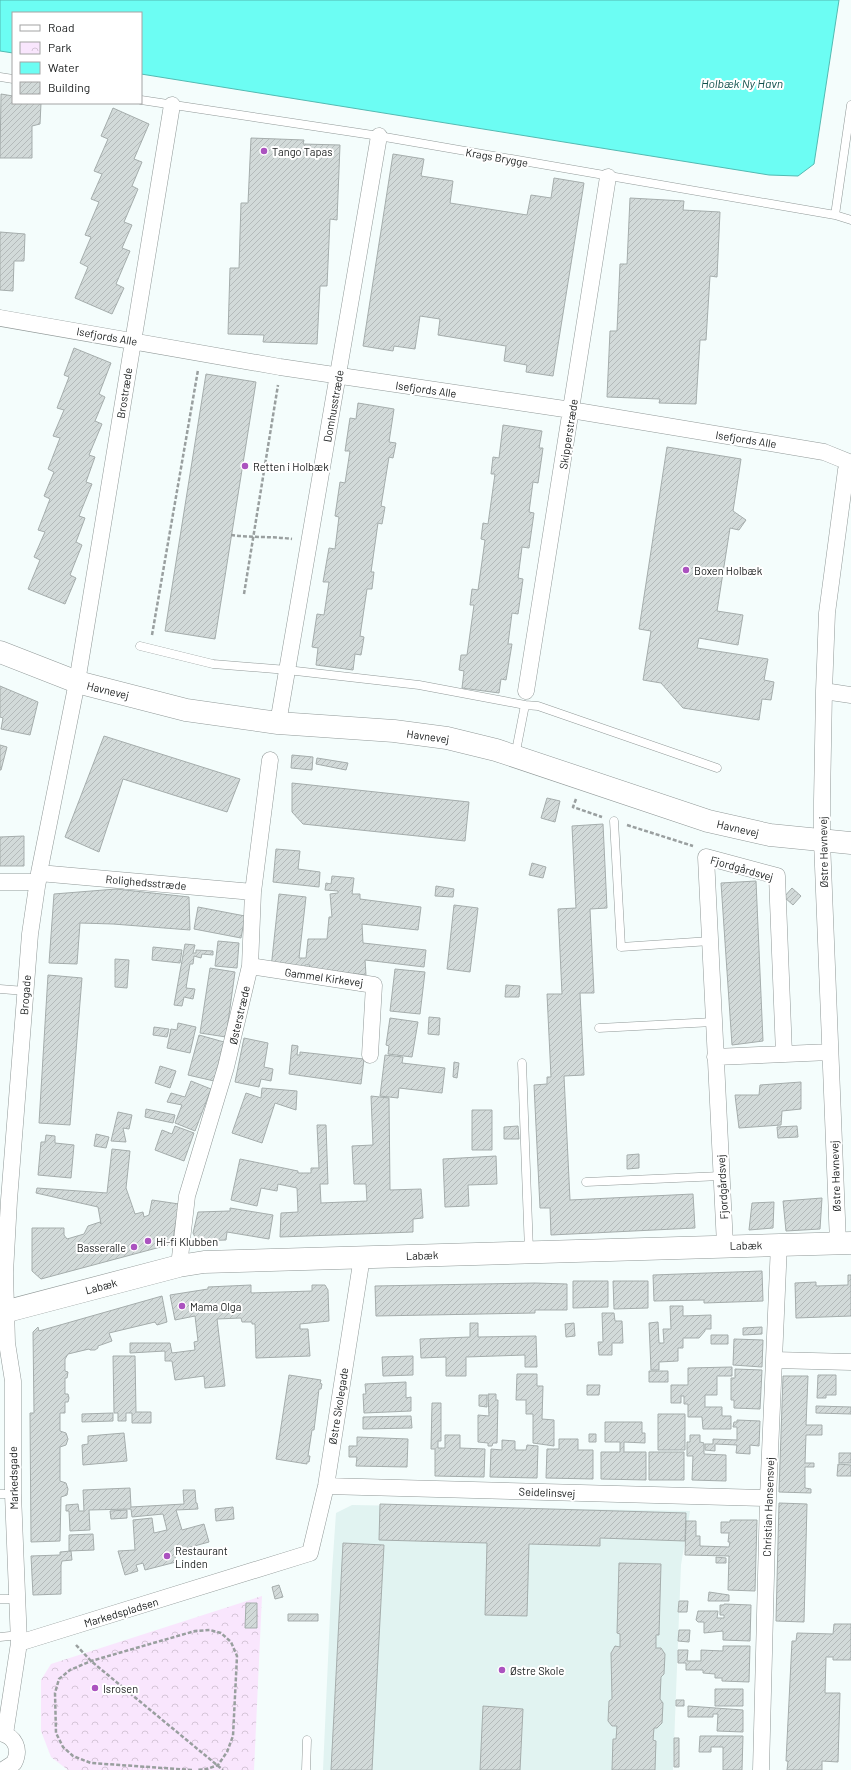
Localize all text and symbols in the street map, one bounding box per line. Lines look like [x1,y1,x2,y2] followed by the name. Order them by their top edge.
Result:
[12,12,142,104] legend
[48,20,75,34] text: Road
[48,40,72,54] text: Park
[48,60,80,74] text: Water
[701,76,783,90] water label: Holbæk Ny Havn
[48,80,90,94] text: Building
[272,145,332,158] place label: Tango Tapas
[465,145,529,169] street label: Krags Brygge
[259,146,269,156] marker: Tango Tapas
[76,324,139,348] street label: Isefjords Alle
[114,367,134,419] street label: Brostræde
[320,369,346,443] street label: Domhusstræde
[395,378,458,400] street label: Isefjords Alle
[556,398,580,470] street label: Skipperstræde
[715,428,778,450] street label: Isefjords Alle
[253,460,329,473] place label: Retten i Holbæk
[240,461,250,471] marker: Retten i Holbæk
[694,564,763,577] place label: Boxen Holbæk
[681,565,691,575] marker: Boxen Holbæk
[85,678,131,702] street label: Havnevej
[406,727,450,745] street label: Havnevej
[816,816,830,888] street label: Østre Havnevej
[716,817,760,839] street label: Havnevej
[709,853,775,883] street label: Fjordgårdsvej
[105,872,187,892] street label: Rolighedsstræde
[284,965,364,989] street label: Gammel Kirkevej
[17,974,33,1016] street label: Brogade
[226,984,252,1046] street label: Østerstræde
[827,1140,843,1212] street label: Østre Havnevej
[714,1154,730,1220] street label: Fjordgårdsvej
[156,1235,218,1248] place label: Hi-fi Klubben
[143,1236,153,1246] marker: Hi-fi Klubben
[730,1238,763,1252] street label: Labæk
[77,1241,126,1254] place label: Basseralle
[129,1242,139,1252] marker: Basseralle
[406,1248,439,1262] street label: Labæk
[84,1275,119,1296] street label: Labæk
[190,1300,241,1313] place label: Mama Olga
[177,1301,187,1311] marker: Mama Olga
[326,1367,351,1445] street label: Østre Skolegade
[6,1446,20,1510] street label: Markedsgade
[760,1457,776,1557] street label: Christian Hansensvej
[518,1485,576,1499] street label: Seidelinsvej
[175,1544,228,1570] place label: Restaurant Linden
[162,1551,172,1561] marker: Restaurant Linden
[82,1594,160,1630] street label: Markedspladsen
[510,1664,564,1677] place label: Østre Skole
[497,1665,507,1675] marker: Østre Skole
[103,1682,138,1695] place label: Isrosen
[90,1683,100,1693] marker: Isrosen

